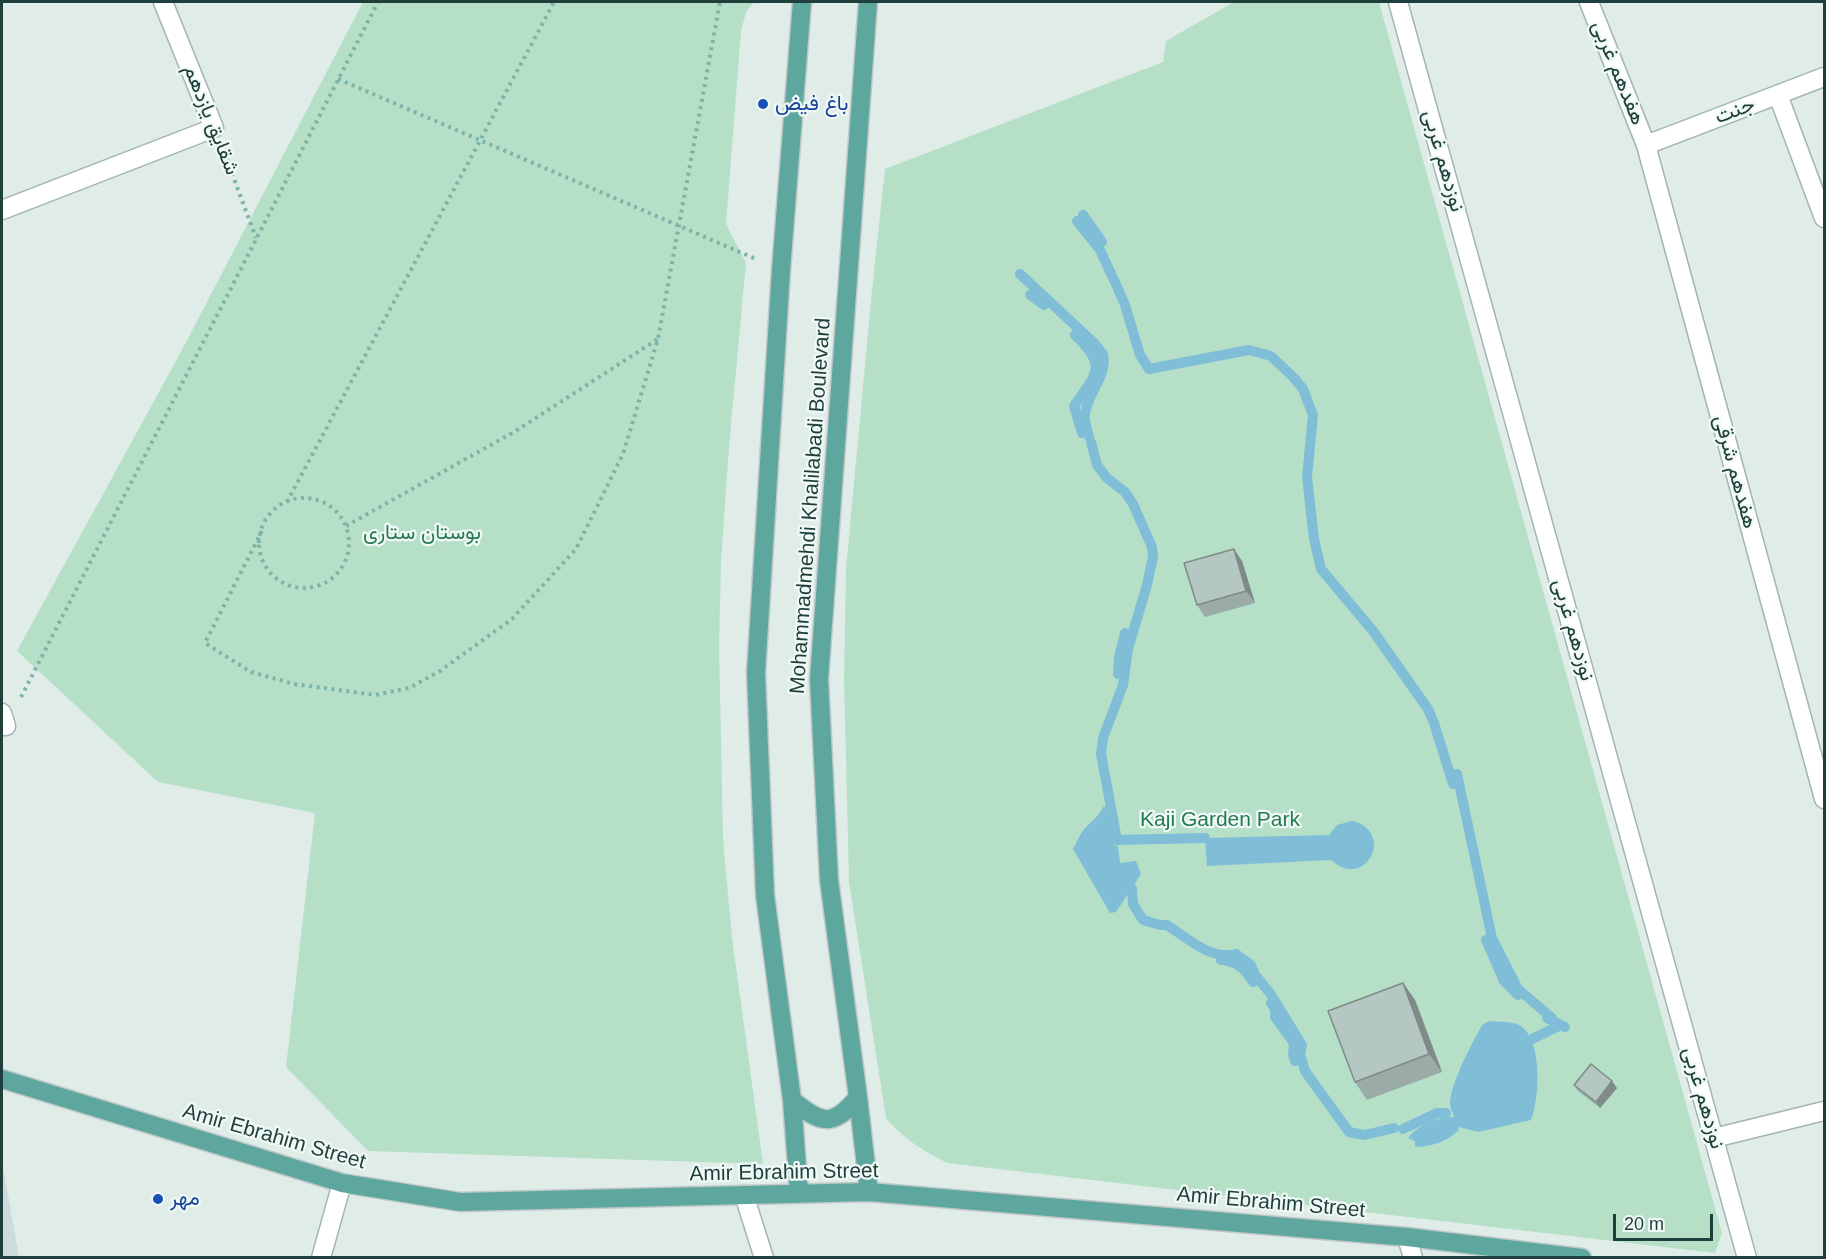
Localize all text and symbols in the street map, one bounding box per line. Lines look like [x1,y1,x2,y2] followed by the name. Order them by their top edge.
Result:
[1586,17,1650,129] street label: هفدهم غربی
[177,61,245,179] street label: شقایق یازدهم
[775,91,848,117] place label: باغ فیض
[1712,92,1758,130] street label: جنت
[756,97,770,111] marker: باغ فیض
[1416,107,1470,215] street label: نوزدهم غربی
[785,317,837,695] street label: Mohammadmehdi Khalilabadi Boulevard
[1708,413,1762,531] street label: هفدهم شرقی
[363,520,481,546] park label: بوستان ستاری
[1546,576,1600,684] street label: نوزدهم غربی
[1140,807,1300,833] park label: Kaji Garden Park
[1676,1044,1730,1152] street label: نوزدهم غربی
[180,1099,368,1175] street label: Amir Ebrahim Street
[689,1159,879,1187] street label: Amir Ebrahim Street
[1176,1182,1366,1224] street label: Amir Ebrahim Street
[170,1186,200,1212] place label: مهر
[151,1192,165,1206] marker: مهر
[1616,1202,1716,1240] scale bar
[1624,1214,1664,1234] text: 20 m

